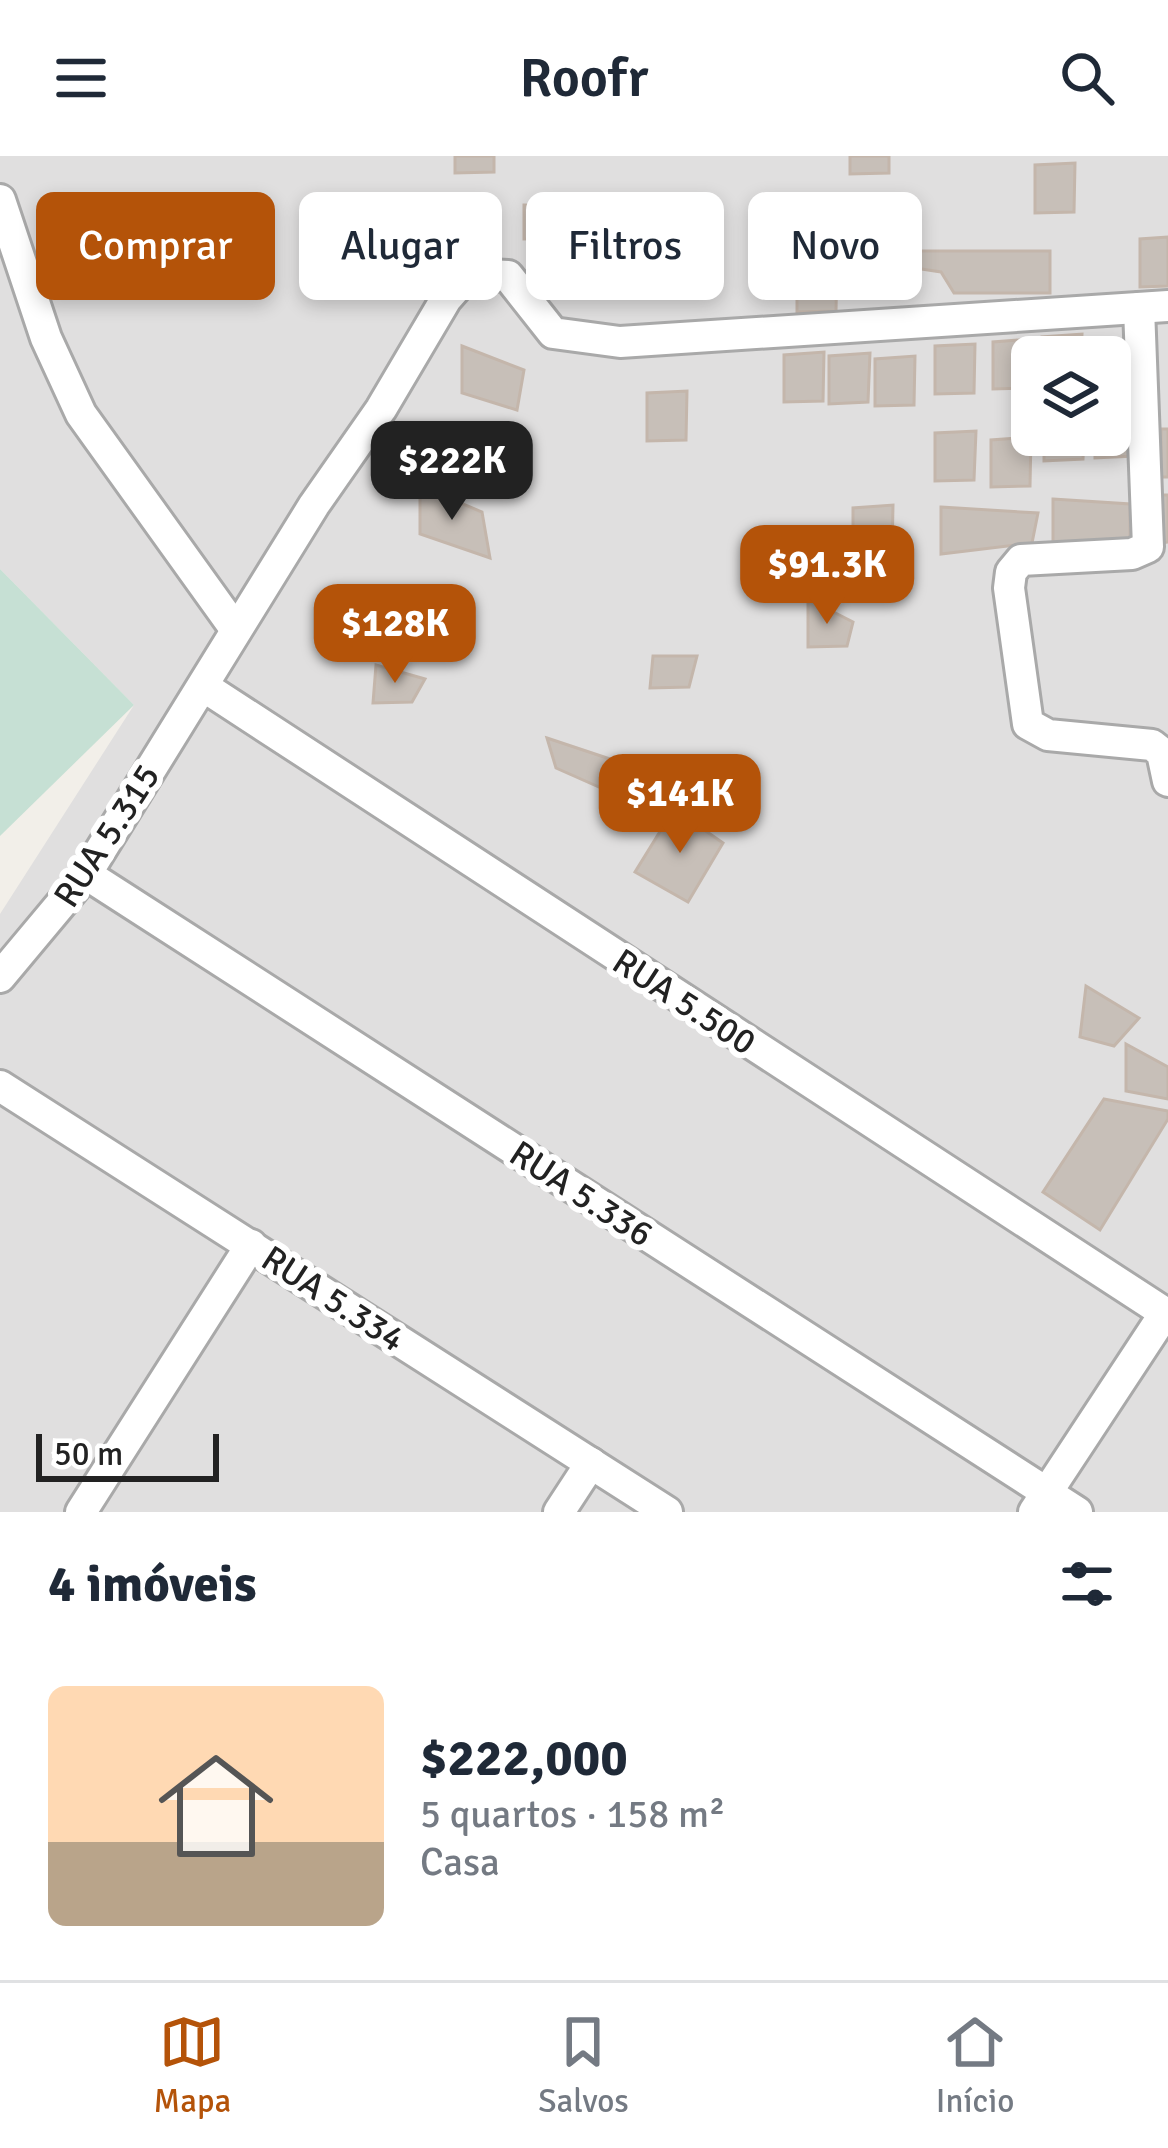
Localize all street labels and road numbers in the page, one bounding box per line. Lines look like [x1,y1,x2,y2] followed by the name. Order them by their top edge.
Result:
[44,756,170,916] street label: RUA 5.315
[604,939,764,1065] street label: RUA 5.500
[501,1131,661,1257] street label: RUA 5.336
[253,1236,413,1362] street label: RUA 5.334

